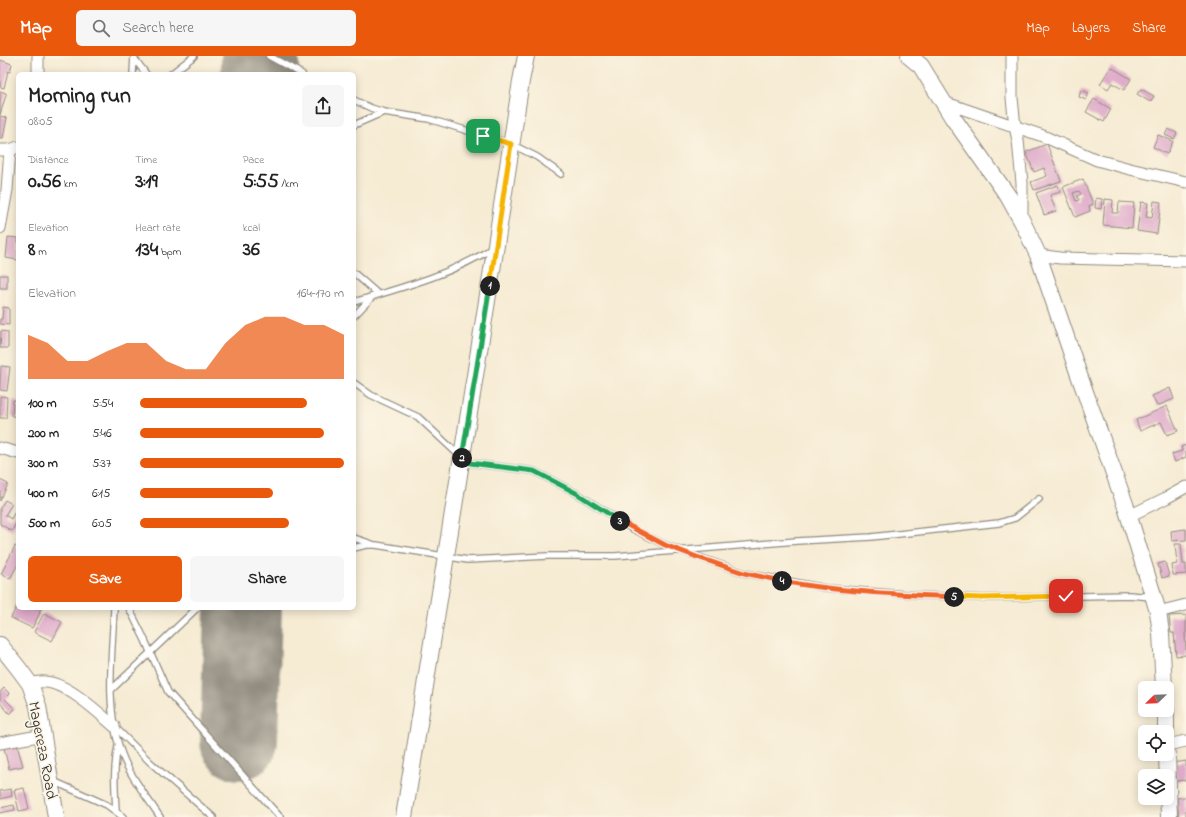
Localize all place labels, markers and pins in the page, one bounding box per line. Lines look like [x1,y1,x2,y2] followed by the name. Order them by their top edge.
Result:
[466,119,500,153] pin
[480,276,500,296] pin: 1
[452,448,472,468] pin: 2
[610,511,630,531] pin: 3
[772,571,792,591] pin: 4
[1049,579,1083,613] pin
[944,587,964,607] pin: 5

